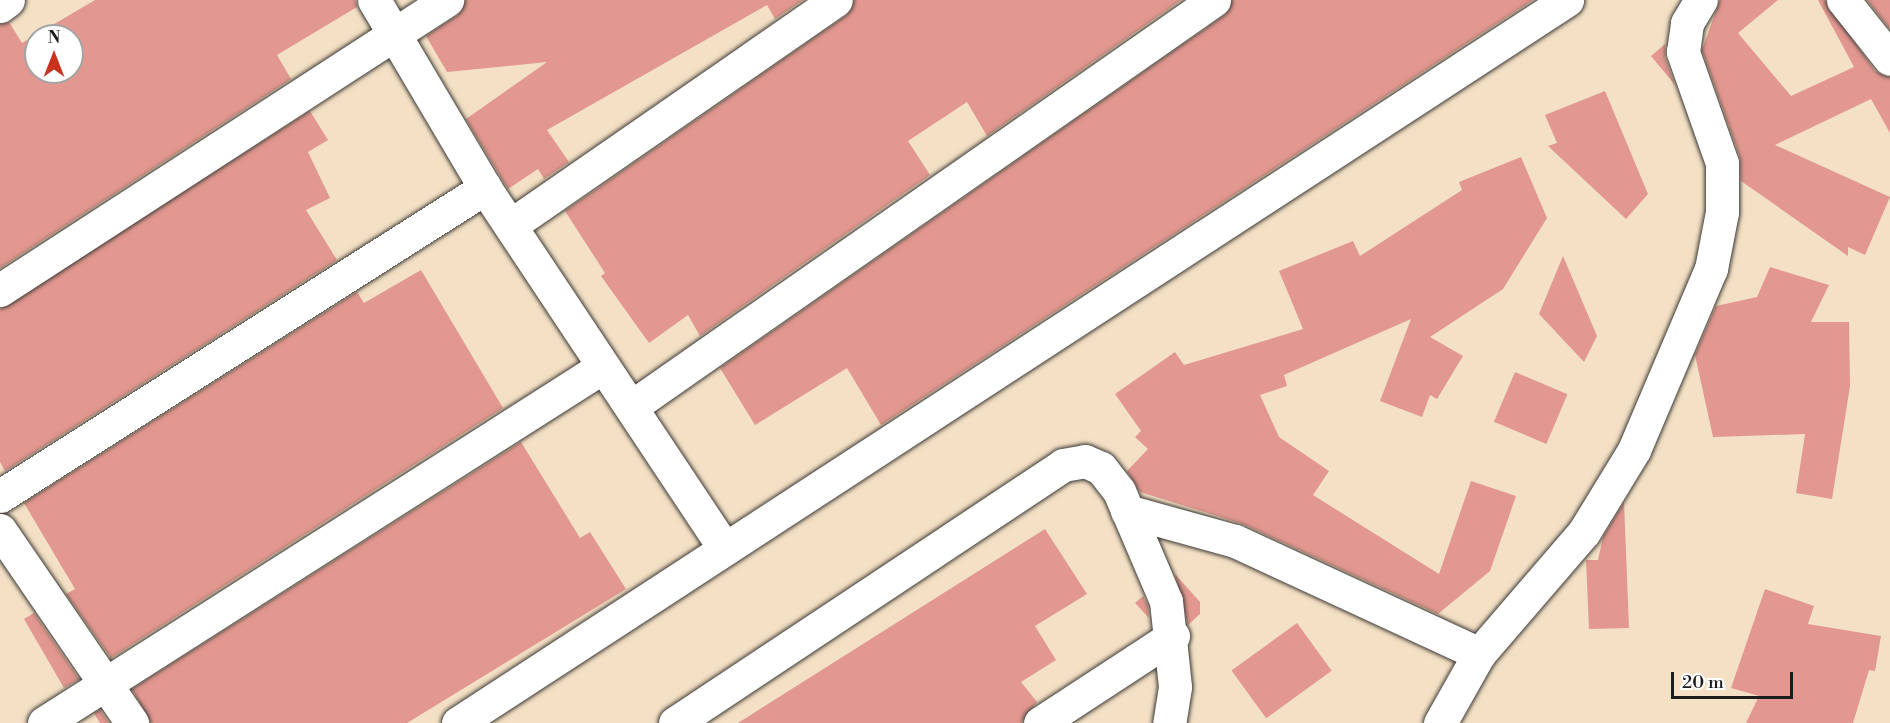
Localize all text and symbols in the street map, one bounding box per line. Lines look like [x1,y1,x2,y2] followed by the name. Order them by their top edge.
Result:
[24,24,84,84] north arrow
[48,28,60,48] text: N
[1674,660,1796,698] scale bar
[1682,671,1724,694] text: 20 m

